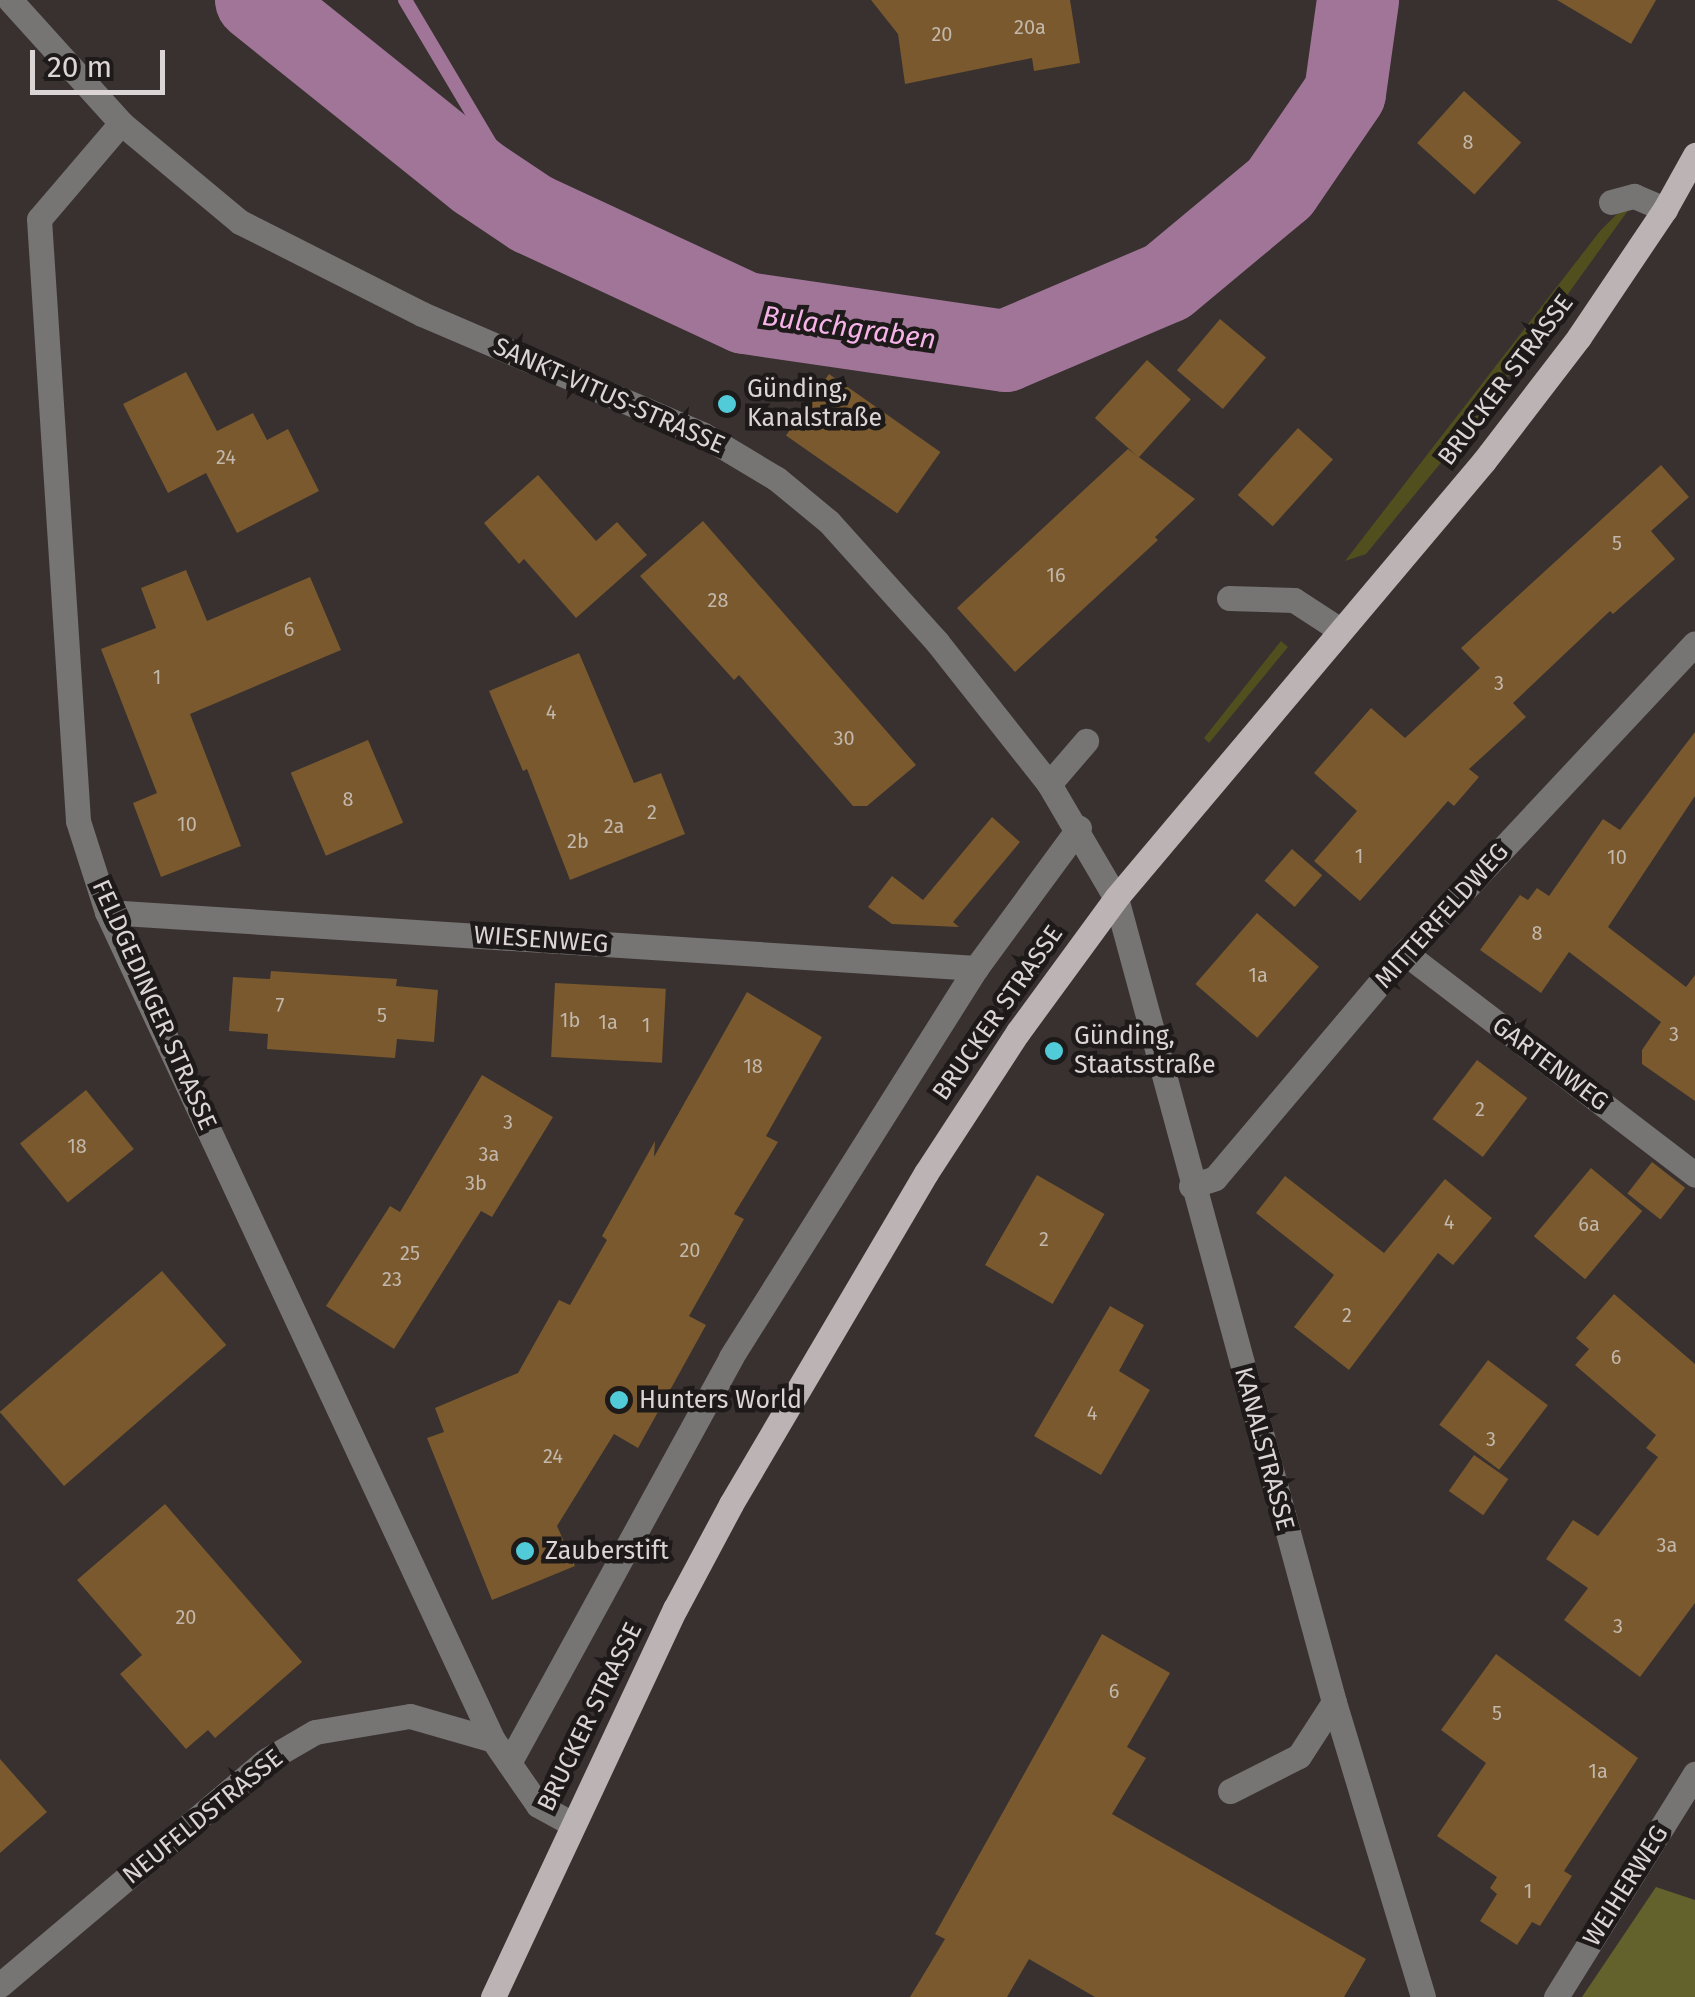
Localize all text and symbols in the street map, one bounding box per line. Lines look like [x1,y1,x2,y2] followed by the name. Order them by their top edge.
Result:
[1014,15,1046,39] house number: 20a
[931,22,953,46] house number: 20
[35,30,170,92] scale bar
[47,49,112,85] text: 20 m
[1462,130,1474,154] house number: 8
[1432,289,1580,471] street label: BRUCKER STRASSE
[760,299,938,357] water label: Bulachgraben
[489,331,729,461] street label: SANKT-VITUS-STRASSE
[747,375,882,434] place label: Günding, Kanalstraße
[716,393,738,415] marker: Günding, Kanalstraße
[216,445,236,469] house number: 24
[1612,531,1622,555] house number: 5
[1046,563,1066,587] house number: 16
[708,588,728,612] house number: 28
[284,617,294,641] house number: 6
[153,665,161,689] house number: 1
[1494,671,1504,695] house number: 3
[546,700,556,724] house number: 4
[833,726,855,750] house number: 30
[342,787,354,811] house number: 8
[647,800,657,824] house number: 2
[177,812,197,836] house number: 10
[604,814,624,838] house number: 2a
[567,829,589,853] house number: 2b
[1369,837,1515,995] street label: MITTERFELDWEG
[1355,844,1363,868] house number: 1
[1607,845,1627,869] house number: 10
[85,875,223,1135] street label: FELDGEDINGER STRASSE
[473,920,609,960] street label: WIESENWEG
[927,920,1069,1106] street label: BRUCKER STRASSE
[1531,921,1543,945] house number: 8
[1248,963,1268,987] house number: 1a
[276,993,284,1017] house number: 7
[377,1003,387,1027] house number: 5
[560,1008,580,1032] house number: 1b
[598,1010,618,1034] house number: 1a
[1486,1011,1614,1117] street label: GARTENWEG
[642,1013,650,1037] house number: 1
[1074,1022,1216,1081] place label: Günding, Staatsstraße
[1669,1022,1679,1046] house number: 3
[1043,1040,1065,1062] marker: Günding, Staatsstraße
[743,1054,763,1078] house number: 18
[1475,1097,1485,1121] house number: 2
[503,1110,513,1134] house number: 3
[67,1134,87,1158] house number: 18
[479,1142,499,1166] house number: 3a
[465,1171,487,1195] house number: 3b
[1444,1210,1454,1234] house number: 4
[1578,1212,1600,1236] house number: 6a
[1039,1227,1049,1251] house number: 2
[679,1238,701,1262] house number: 20
[400,1241,420,1265] house number: 25
[382,1267,402,1291] house number: 23
[1342,1303,1352,1327] house number: 2
[1611,1345,1621,1369] house number: 6
[1228,1364,1300,1534] street label: KANALSTRASSE
[639,1385,802,1415] place label: Hunters World
[608,1389,630,1411] marker: Hunters World
[1087,1401,1097,1425] house number: 4
[1486,1427,1496,1451] house number: 3
[543,1444,563,1468] house number: 24
[1657,1533,1677,1557] house number: 3a
[545,1536,669,1566] place label: Zauberstift
[514,1540,536,1562] marker: Zauberstift
[175,1605,197,1629] house number: 20
[1613,1614,1623,1638] house number: 3
[531,1618,649,1816] street label: BRUCKER STRASSE
[1109,1679,1119,1703] house number: 6
[1492,1701,1502,1725] house number: 5
[117,1743,289,1891] street label: NEUFELDSTRASSE
[1588,1759,1608,1783] house number: 1a
[1577,1820,1675,1952] street label: WEIHERWEG
[1524,1879,1532,1903] house number: 1

